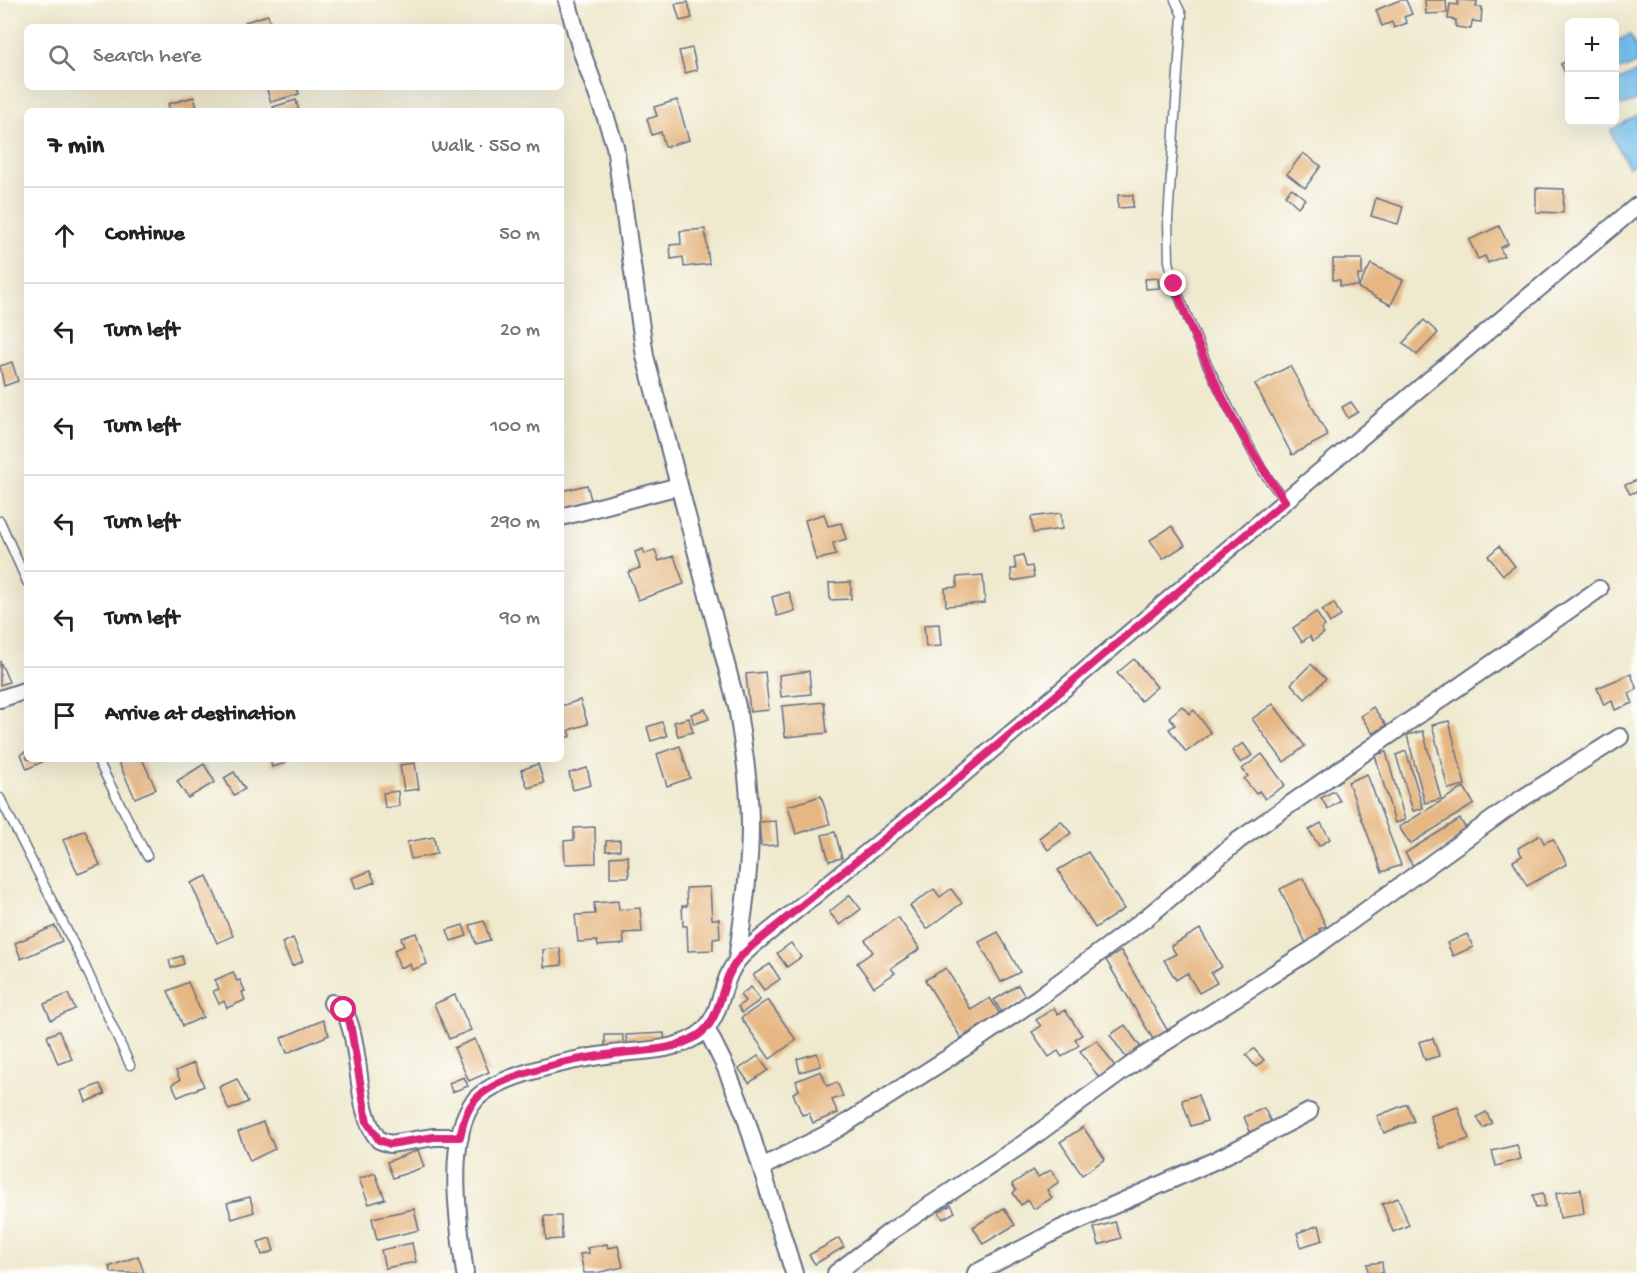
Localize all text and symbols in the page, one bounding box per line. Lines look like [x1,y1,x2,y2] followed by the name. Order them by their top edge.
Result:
[1565,18,1619,126] map controls
[1565,18,1619,72] button: +
[24,24,564,90] search box
[45,41,78,74] icon: search
[93,44,201,70] text: Search here
[1565,72,1619,126] button: −
[48,132,104,163] text: 7 min
[431,136,540,159] text: Walk · 550 m
[48,219,81,252] icon: ahead
[105,222,185,248] text: Continue
[499,224,540,247] text: 50 m
[1160,270,1186,296] route end
[48,315,81,348] icon: left
[105,318,179,344] text: Turn left
[500,320,540,343] text: 20 m
[48,411,81,444] icon: left
[105,414,179,440] text: Turn left
[490,416,540,439] text: 100 m
[48,507,81,540] icon: left
[105,510,179,536] text: Turn left
[490,512,540,535] text: 290 m
[48,603,81,636] icon: left
[105,606,179,632] text: Turn left
[500,608,540,631] text: 90 m
[48,699,81,732] icon: arrive
[105,702,295,728] text: Arrive at destination
[330,996,356,1022] route start

